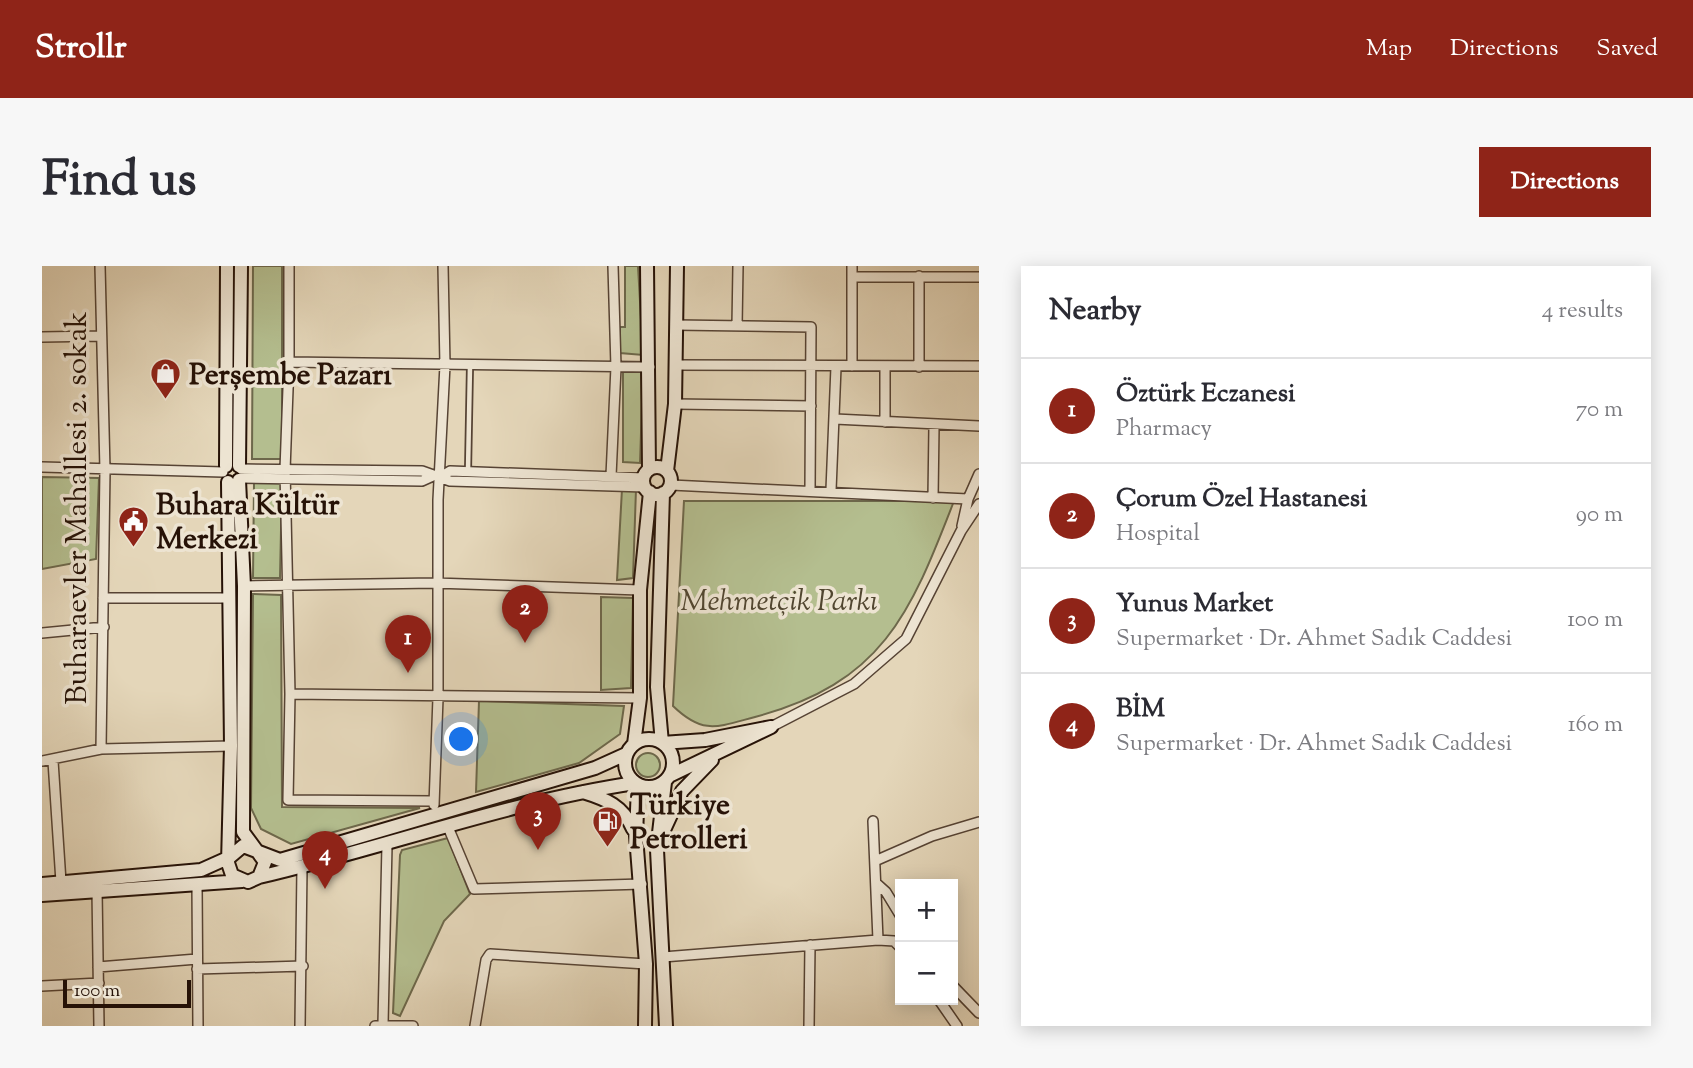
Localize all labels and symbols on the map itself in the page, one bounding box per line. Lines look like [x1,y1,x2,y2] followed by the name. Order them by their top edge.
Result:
[57,311,100,705] street label: Buharaevler Mahallesi 2. sokak
[189,355,392,398] place label: Perşembe Pazarı
[149,357,183,401] shop icon: Perşembe Pazarı
[156,485,340,562] place label: Buhara Kültür Merkezi
[116,504,150,548] public building icon: Buhara Kültür Merkezi
[680,581,878,624] park label: Mehmetçik Parkı
[502,585,548,643] pin: 2
[385,615,431,673] pin: 1
[444,722,478,756] your location
[630,785,748,862] place label: Türkiye Petrolleri
[515,792,561,850] pin: 3
[590,804,624,848] fuel station icon: Türkiye Petrolleri
[302,831,348,889] pin: 4
[63,977,191,1009] scale bar

